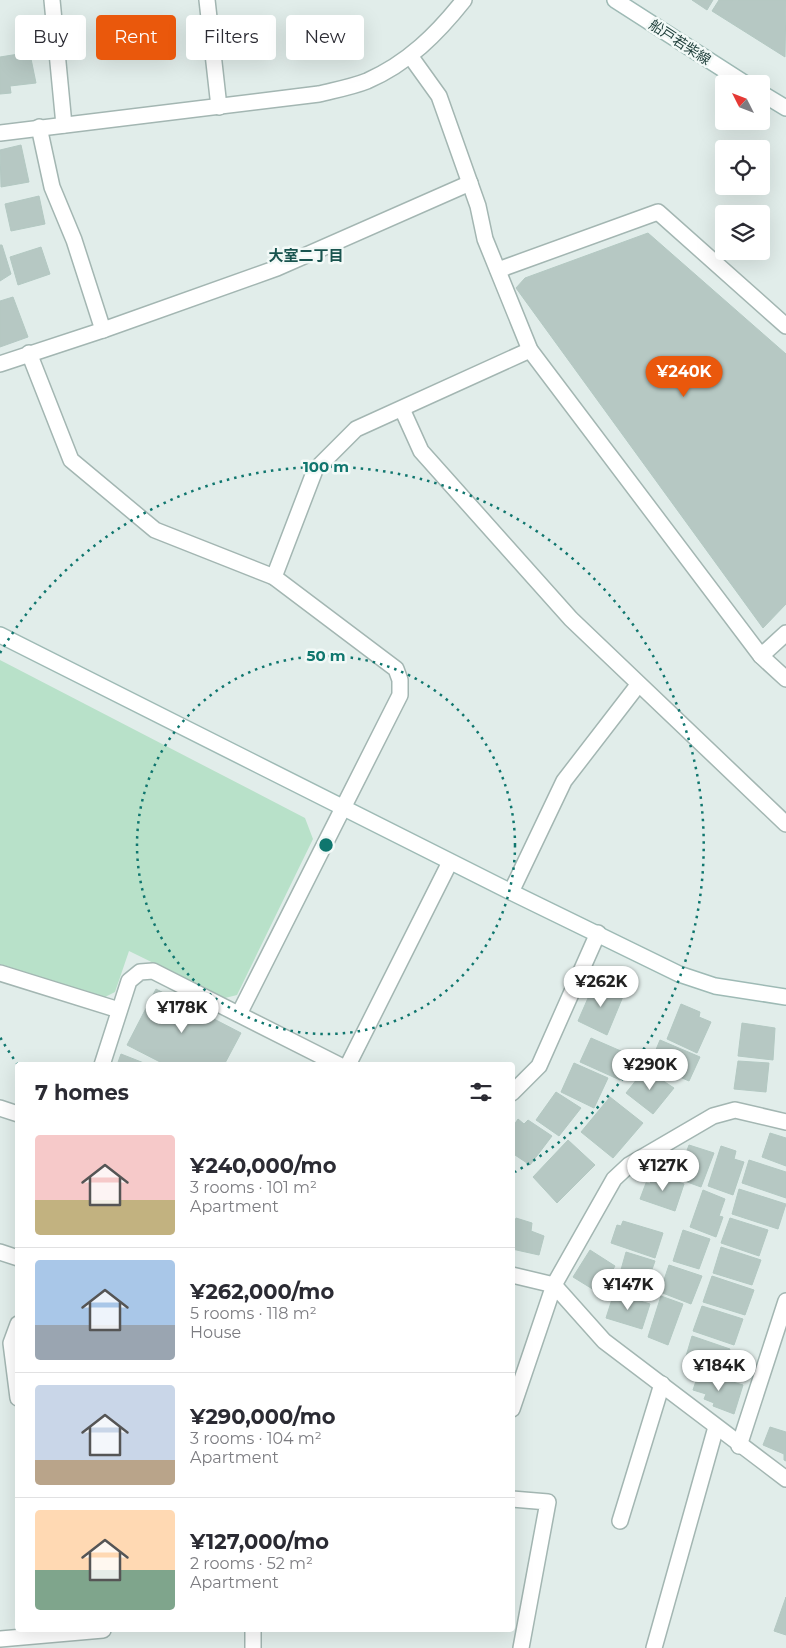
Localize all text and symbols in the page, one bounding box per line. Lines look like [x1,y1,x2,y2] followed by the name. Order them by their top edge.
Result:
[15,15,86,60] chip: Buy
[96,15,176,60] chip: Rent
[186,15,276,60] chip: Filters
[286,15,364,60] chip: New
[646,15,714,69] street label: 船戸若柴線
[715,75,770,130] north arrow
[715,75,770,260] map controls
[715,140,770,195] button: locate
[715,205,770,260] button: layers
[268,246,344,265] district label: 大室二丁目
[649,356,719,398] pin: ¥240K
[657,362,711,381] text: ¥240K
[303,457,349,476] text: 100 m
[306,646,346,665] text: 50 m
[317,836,335,854] centre of rings
[566,966,636,1008] pin: ¥262K
[575,972,627,991] text: ¥262K
[147,992,217,1034] pin: ¥178K
[157,998,207,1017] text: ¥178K
[615,1048,685,1091] pin: ¥290K
[623,1055,677,1074] text: ¥290K
[467,1078,495,1106] icon: filters
[35,1080,129,1105] text: 7 homes
[628,1150,698,1192] pin: ¥127K
[190,1153,336,1178] text: ¥240,000/mo
[75,1155,135,1215] icon: home
[638,1156,688,1175] text: ¥127K
[190,1178,317,1197] text: 3 rooms · 101 m²
[190,1197,279,1216] text: Apartment
[593,1268,663,1311] pin: ¥147K
[603,1275,653,1294] text: ¥147K
[190,1279,334,1304] text: ¥262,000/mo
[75,1280,135,1340] icon: home
[190,1304,317,1323] text: 5 rooms · 118 m²
[190,1323,241,1342] text: House
[684,1350,754,1392] pin: ¥184K
[693,1356,745,1375] text: ¥184K
[190,1404,336,1429] text: ¥290,000/mo
[75,1405,135,1465] icon: home
[190,1429,322,1448] text: 3 rooms · 104 m²
[190,1448,279,1467] text: Apartment
[190,1529,329,1554] text: ¥127,000/mo
[75,1530,135,1590] icon: home
[190,1554,313,1573] text: 2 rooms · 52 m²
[190,1573,279,1592] text: Apartment

